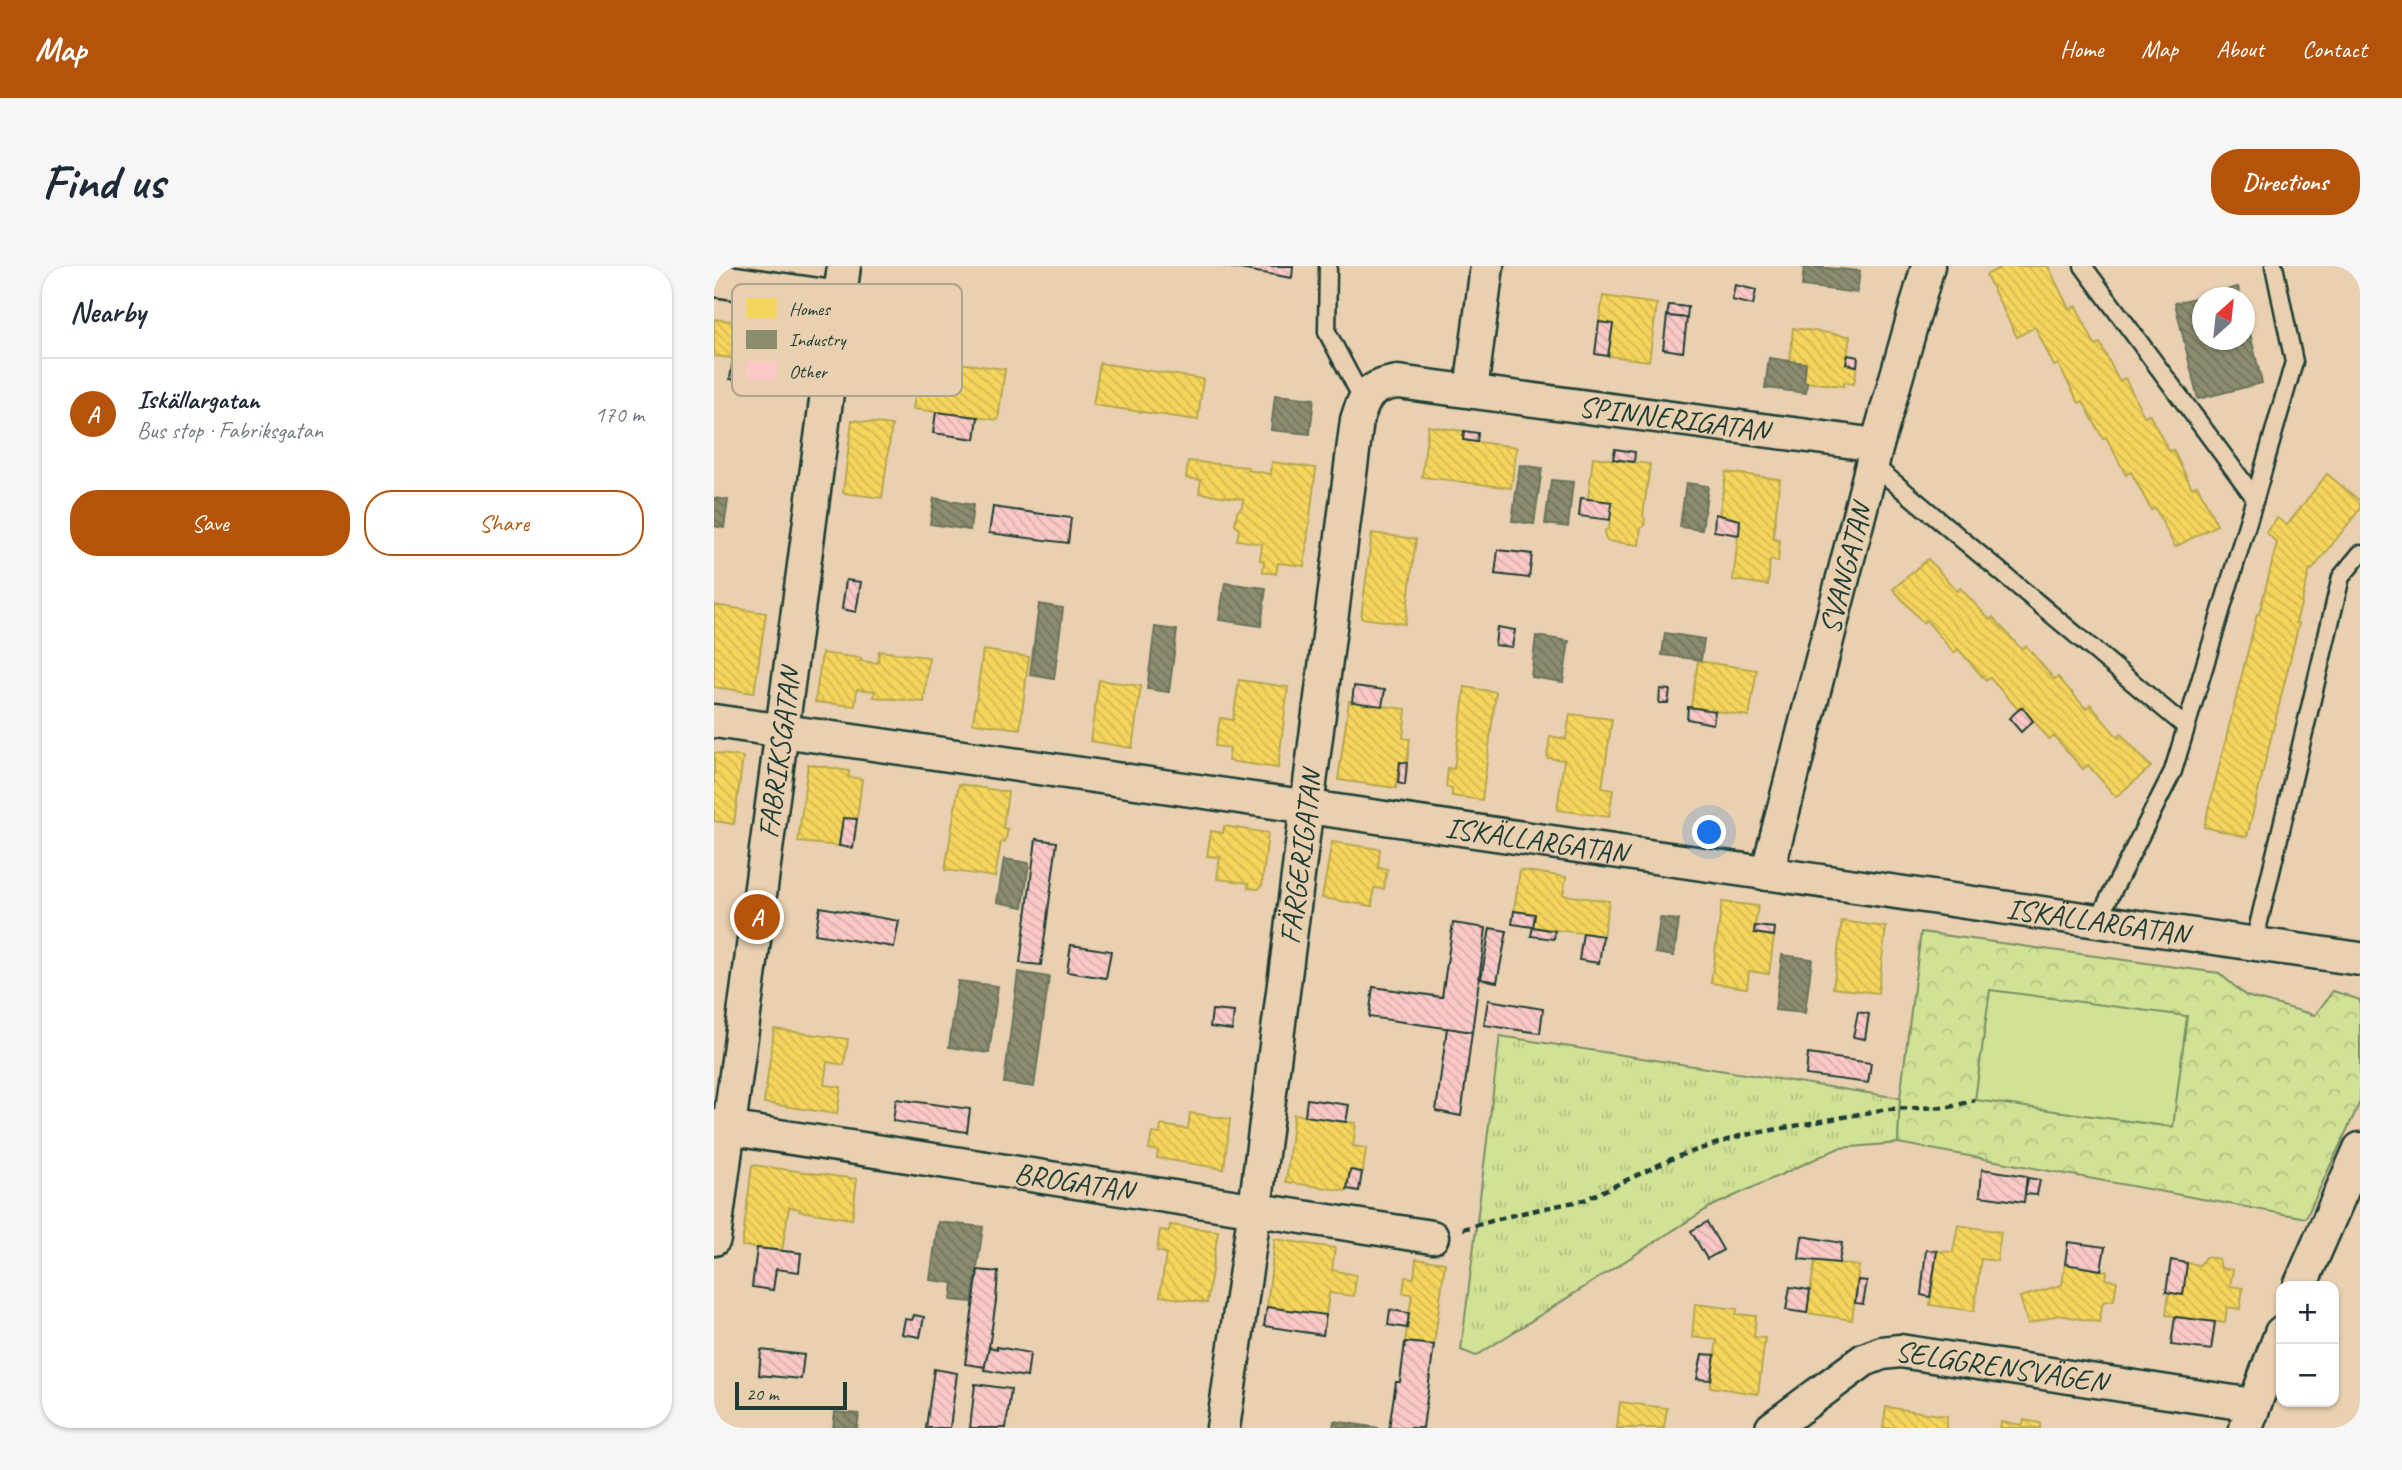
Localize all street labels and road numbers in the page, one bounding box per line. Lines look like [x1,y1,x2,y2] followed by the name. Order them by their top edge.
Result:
[1577,387,1775,450] street label: SPINNERIGATAN
[1810,496,1881,638] street label: SVANGATAN
[749,662,810,841] street label: FABRIKSGATAN
[1270,764,1331,946] street label: FÄRGERIGATAN
[1443,808,1634,872] street label: ISKÄLLARGATAN
[2004,889,2195,954] street label: ISKÄLLARGATAN
[1012,1154,1139,1210] street label: BROGATAN
[1893,1332,2113,1402] street label: SELGGRENSVÄGEN

